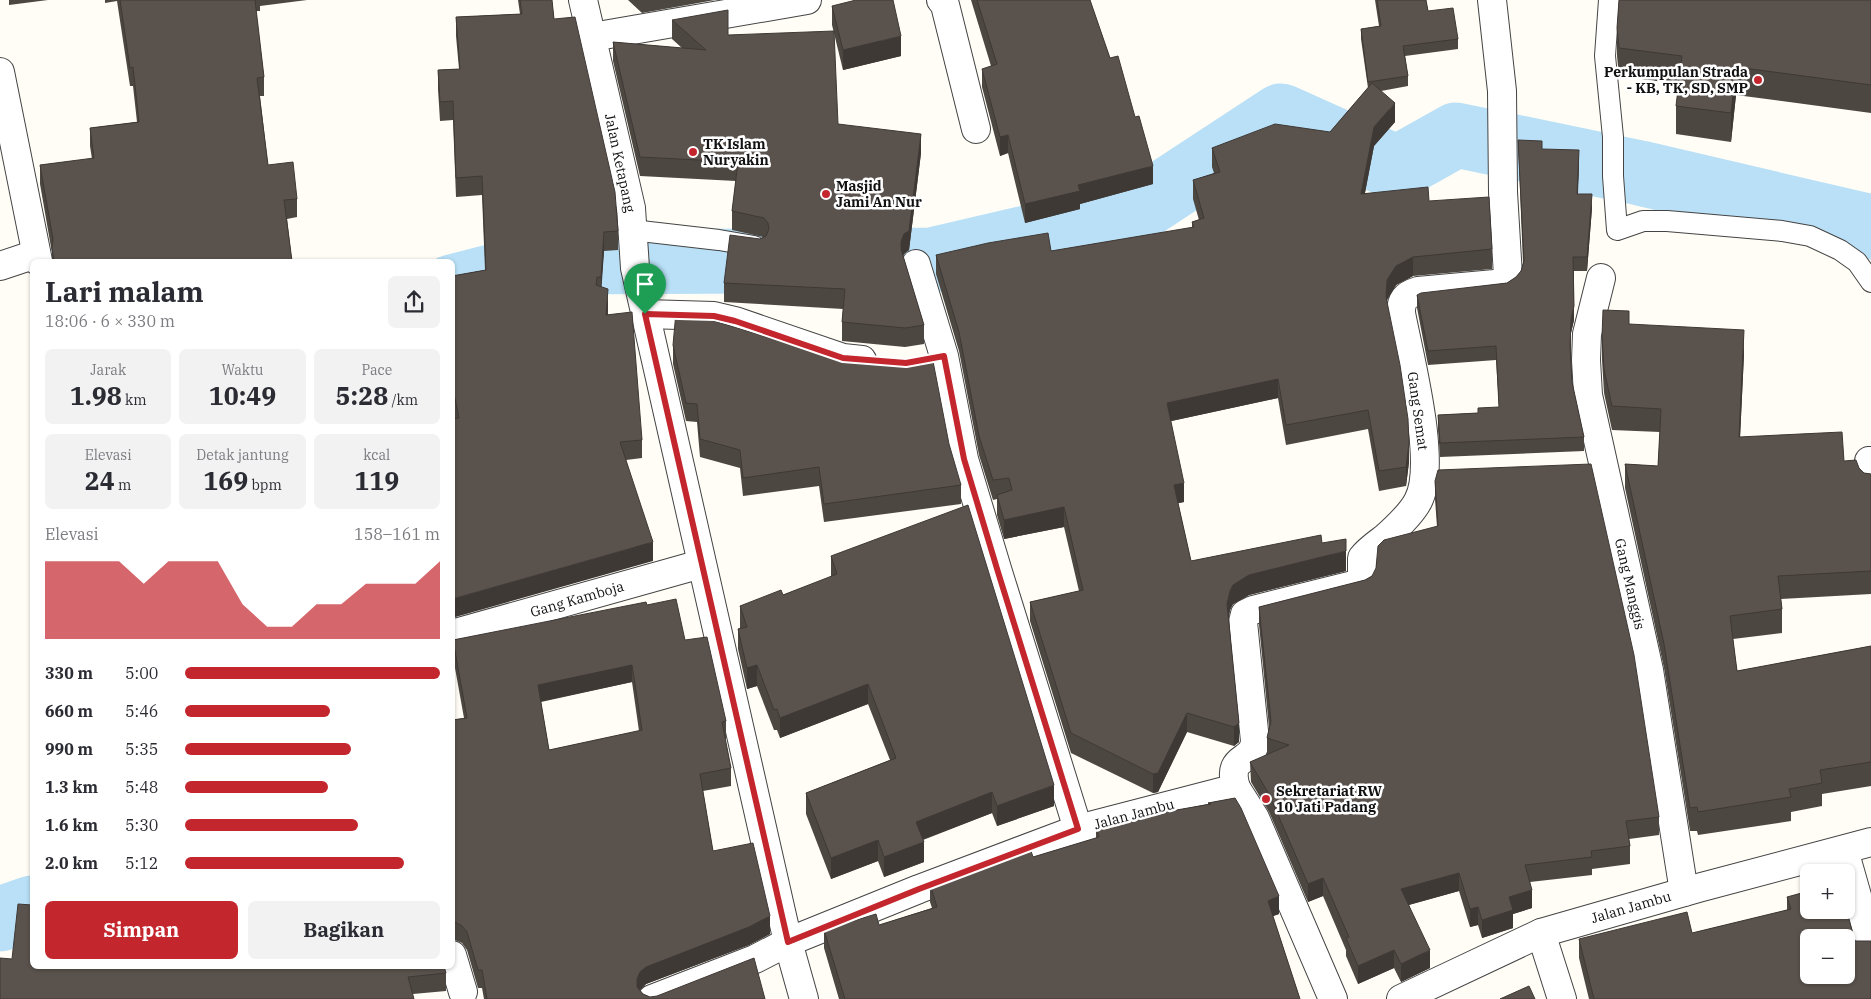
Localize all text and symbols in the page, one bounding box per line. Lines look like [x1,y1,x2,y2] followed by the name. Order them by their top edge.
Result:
[1604,63,1748,97] place label: Perkumpulan Strada - KB, TK, SD, SMP
[1752,74,1764,86] marker: Perkumpulan Strada - KB, TK, SD, SMP
[601,112,639,214] street label: Jalan Ketapang
[703,135,769,169] place label: TK Islam Nuryakin
[687,146,699,158] marker: TK Islam Nuryakin
[836,177,922,211] place label: Masjid Jami An Nur
[820,188,832,200] marker: Masjid Jami An Nur
[624,263,666,314] pin
[631,270,659,298] icon: arrive
[45,273,204,310] text: Lari malam
[388,276,440,328] button: share
[45,311,175,331] text: 18:06 · 6 × 330 m
[90,361,126,379] text: Jarak
[221,361,263,379] text: Waktu
[361,361,392,379] text: Pace
[1404,371,1432,452] street label: Gang Semat
[70,379,122,412] text: 1.98
[209,379,276,412] text: 10:49
[336,379,388,412] text: 5:28
[122,391,147,409] text: km
[388,391,418,409] text: /km
[85,446,132,464] text: Elevasi
[196,446,289,464] text: Detak jantung
[363,446,390,464] text: kcal
[85,464,115,497] text: 24
[203,464,248,497] text: 169
[354,464,399,497] text: 119
[115,476,131,494] text: m
[248,476,282,494] text: bpm
[45,524,99,544] text: Elevasi
[354,524,440,544] text: 158–161 m
[1611,537,1649,631] street label: Gang Manggis
[528,577,626,621] street label: Gang Kamboja
[45,663,93,683] text: 330 m
[125,663,158,683] text: 5:00
[45,701,93,721] text: 660 m
[125,701,158,721] text: 5:46
[45,739,93,759] text: 990 m
[125,739,158,759] text: 5:35
[45,777,98,797] text: 1.3 km
[125,777,158,797] text: 5:48
[1276,782,1382,816] place label: Sekretariat RW 10 Jati Padang
[1260,793,1272,805] marker: Sekretariat RW 10 Jati Padang
[1092,795,1176,833] street label: Jalan Jambu
[45,815,98,835] text: 1.6 km
[125,815,158,835] text: 5:30
[45,853,98,873] text: 2.0 km
[125,853,158,873] text: 5:12
[1800,864,1855,984] map controls
[1800,864,1855,919] button: +
[1589,887,1673,927] street label: Jalan Jambu
[45,901,238,959] button: Simpan
[248,901,440,959] button: Bagikan
[1800,929,1855,984] button: −

